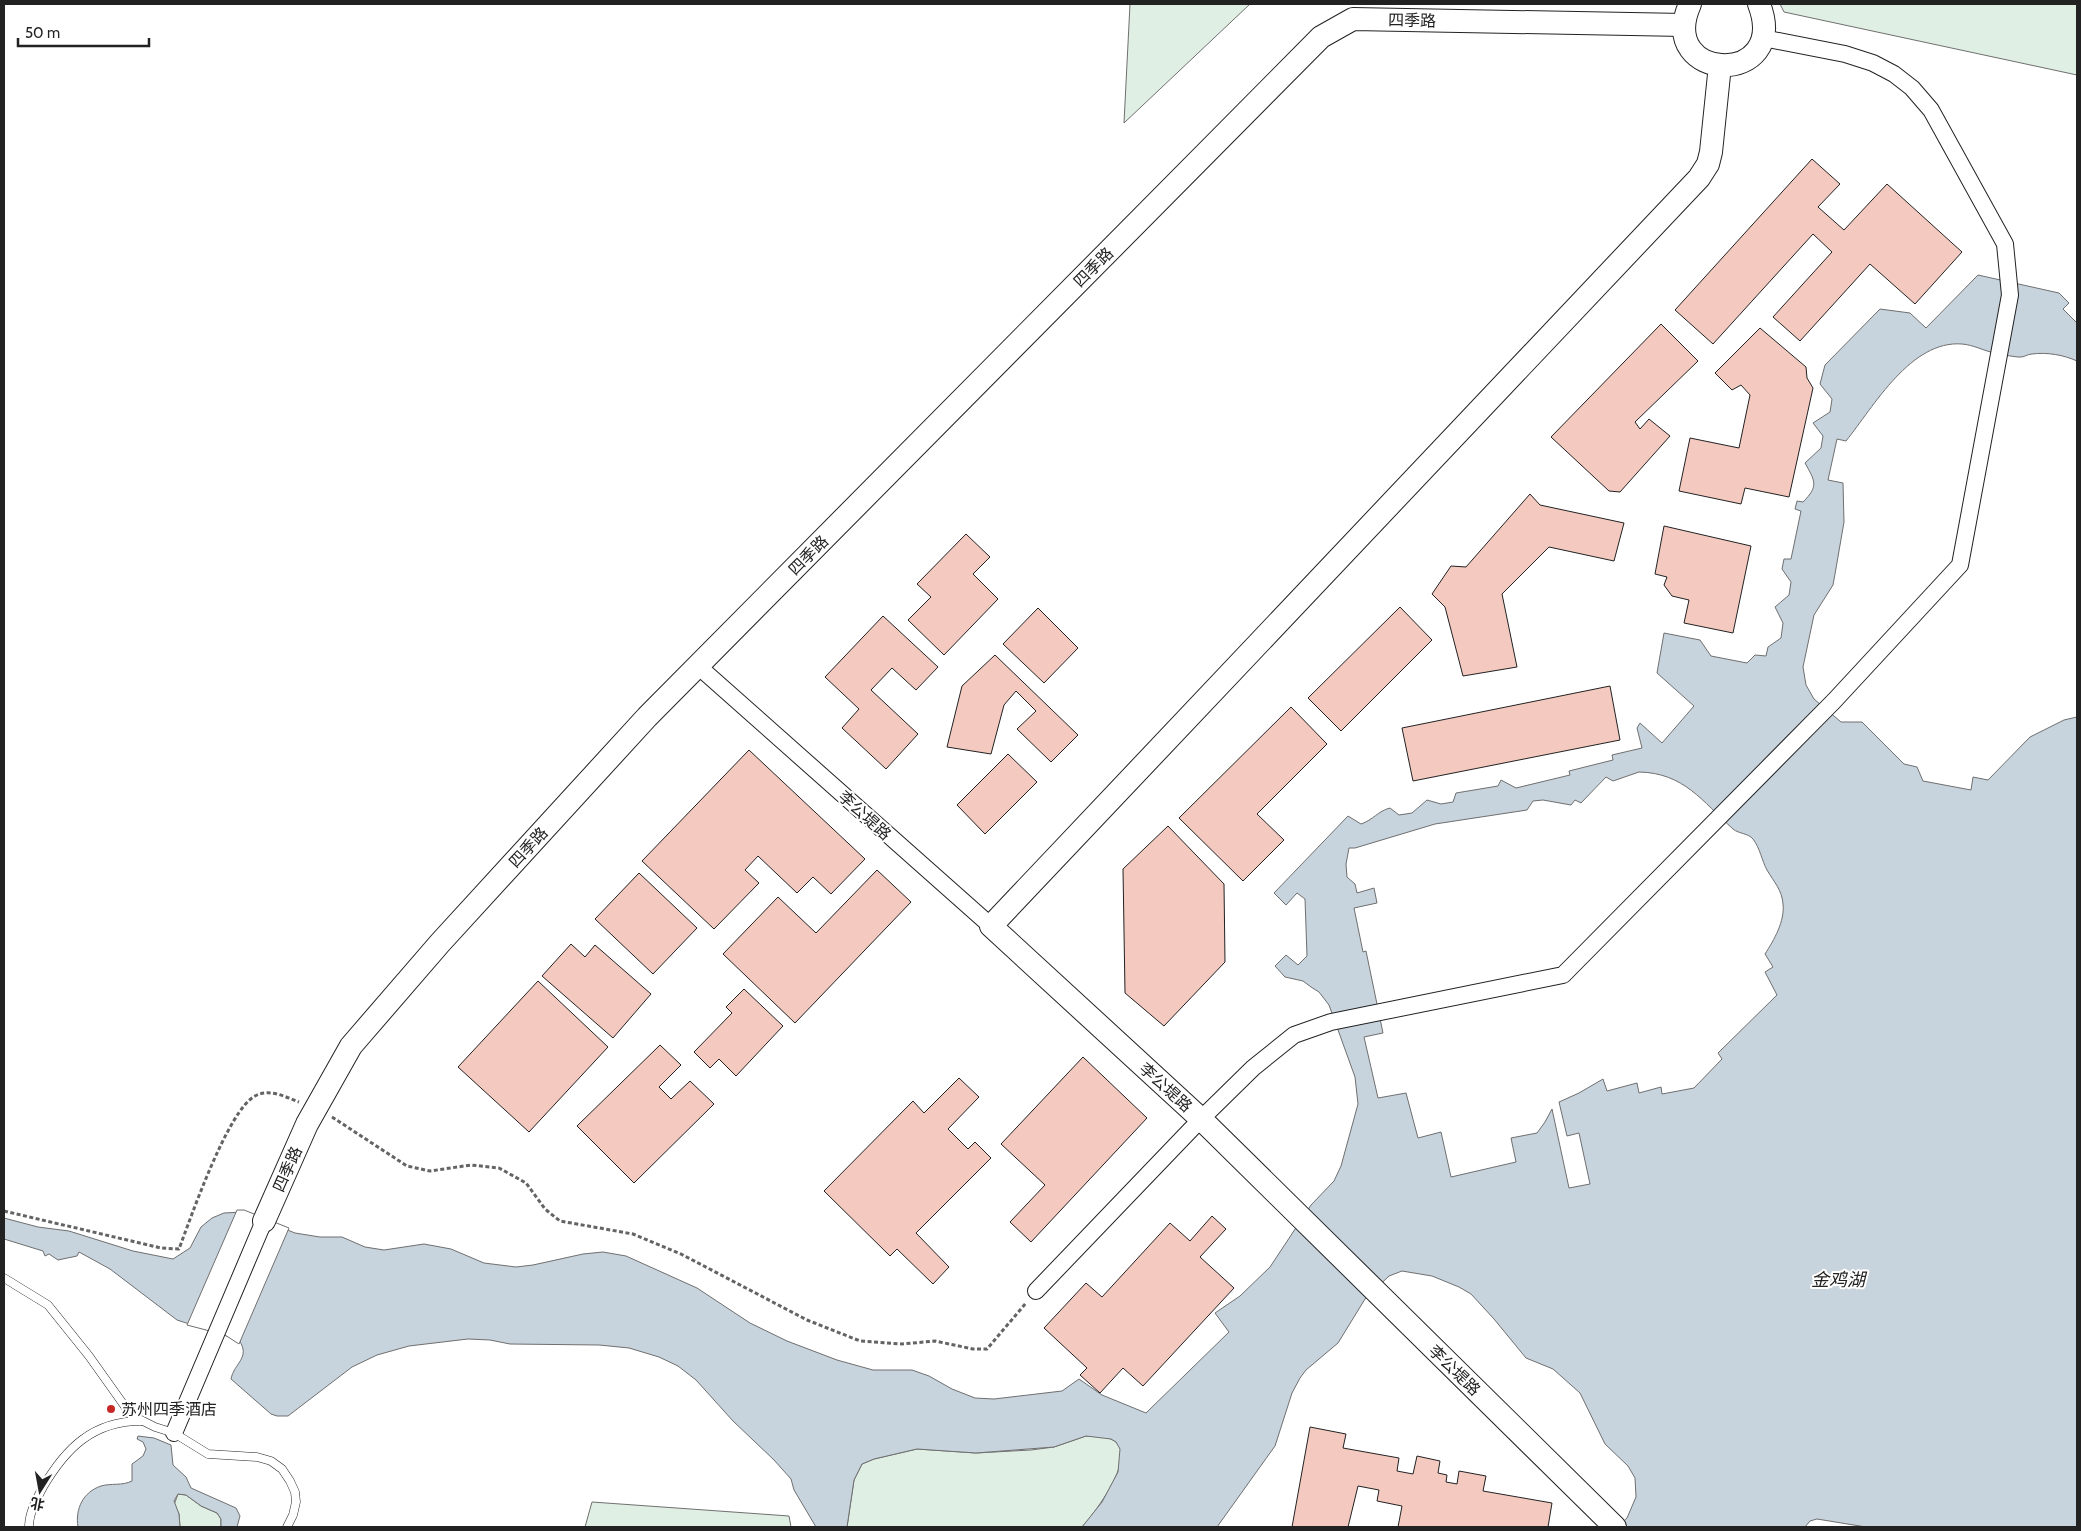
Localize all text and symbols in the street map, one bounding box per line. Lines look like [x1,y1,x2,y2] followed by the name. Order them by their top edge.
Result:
[1388,11,1436,30] street label: 四季路
[18,15,149,47] scale bar
[25,24,60,42] text: 50 m
[1070,244,1117,291] street label: 四季路
[785,532,832,579] street label: 四季路
[835,787,895,844] street label: 李公堤路
[505,823,552,871] street label: 四季路
[1136,1059,1196,1116] street label: 李公堤路
[269,1143,306,1195] street label: 四季路
[1811,1269,1868,1291] water label: 金鸡湖
[1425,1341,1484,1399] street label: 李公堤路
[121,1400,217,1419] place label: 苏州四季酒店
[105,1403,117,1415] marker: 苏州四季酒店
[15,1466,65,1516] north arrow
[29,1494,46,1514] text: 北

